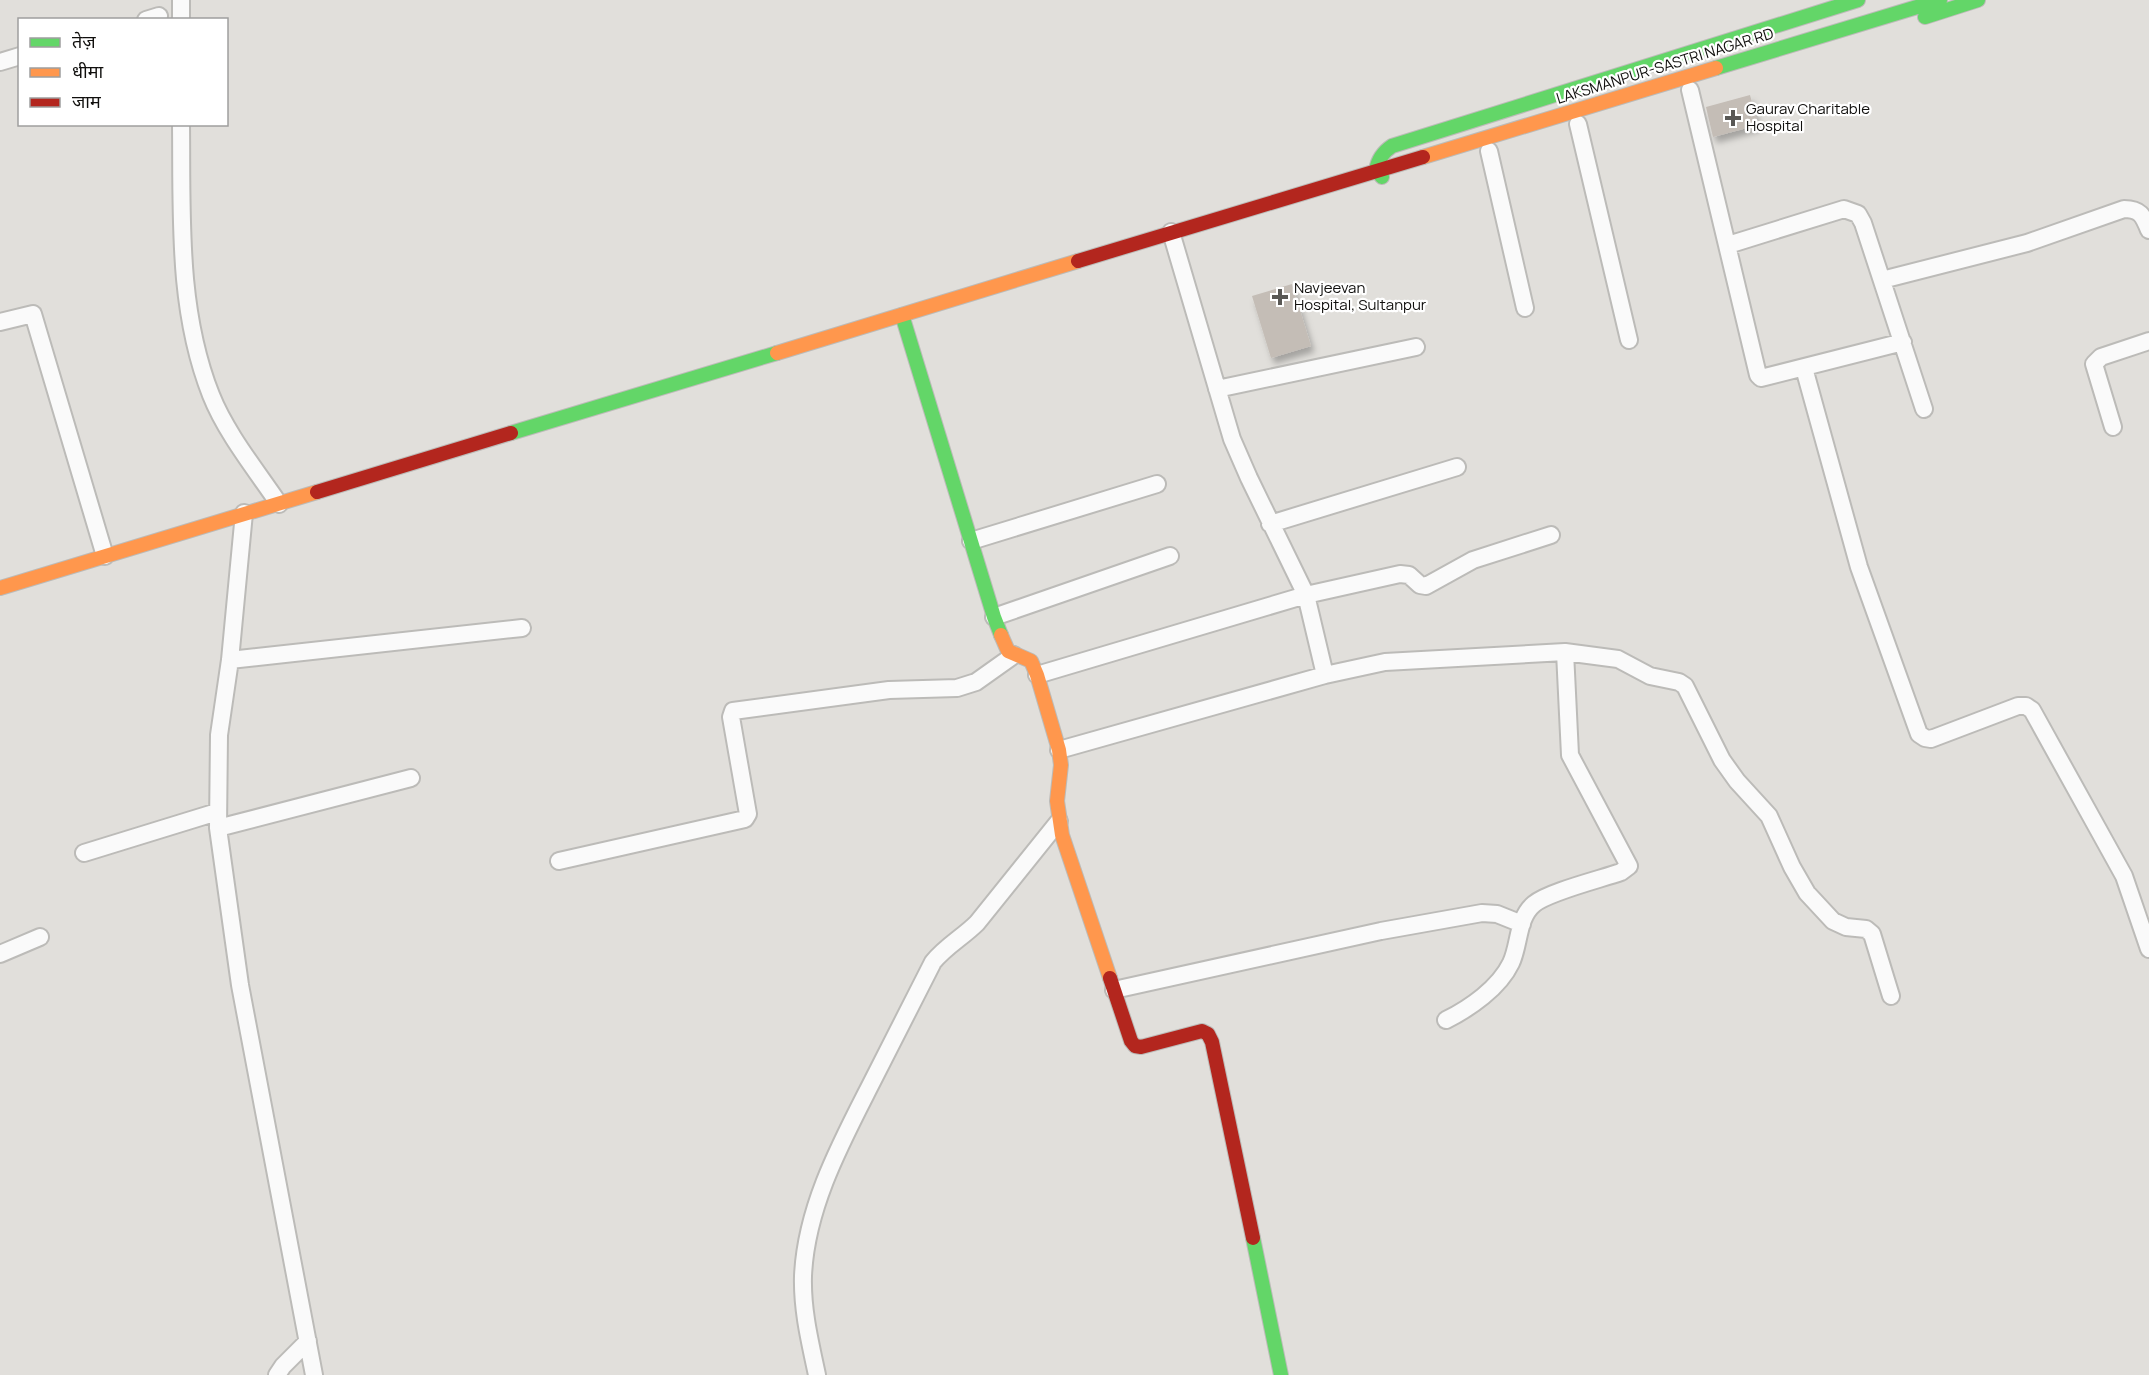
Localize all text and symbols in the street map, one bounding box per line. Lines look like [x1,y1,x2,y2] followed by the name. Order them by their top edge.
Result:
[18,18,228,126] legend
[1554,22,1776,109] street label: LAKSMANPUR-SASTRI NAGAR RD
[72,29,96,53] text: तेज़
[72,59,103,83] text: धीमा
[72,89,102,113] text: जाम
[1746,98,1870,136] place label: Gaurav Charitable Hospital
[1724,109,1742,127] marker: Gaurav Charitable Hospital
[1294,277,1427,315] place label: Navjeevan Hospital, Sultanpur
[1271,288,1289,306] marker: Navjeevan Hospital, Sultanpur

